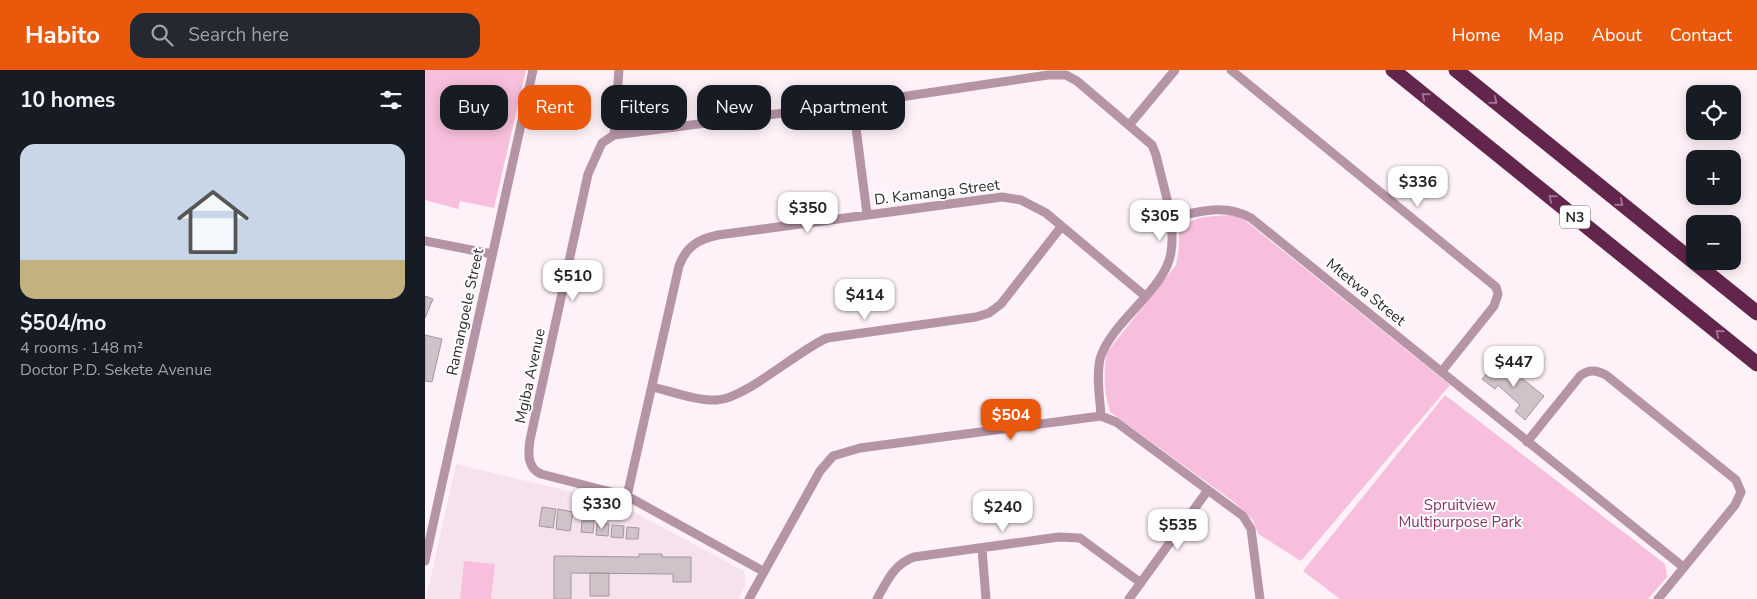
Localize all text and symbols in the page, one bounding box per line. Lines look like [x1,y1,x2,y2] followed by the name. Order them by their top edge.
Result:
[130,13,480,58] search box
[25,19,100,51] text: Habito
[148,21,176,49] icon: search
[188,22,289,48] text: Search here
[1452,23,1500,47] text: Home
[1528,23,1564,47] text: Map
[1592,23,1642,47] text: About
[1670,23,1732,47] text: Contact
[440,85,508,130] chip: Buy
[518,85,591,130] chip: Rent
[601,85,687,130] chip: Filters
[697,85,771,130] chip: New
[781,85,905,130] chip: Apartment
[1686,85,1741,270] map controls
[1686,85,1741,140] button: locate
[20,86,115,114] text: 10 homes
[377,86,405,114] icon: filters
[1422,94,1431,102] one-way arrow
[1488,95,1497,104] one-way arrow
[1686,150,1741,205] button: +
[1388,166,1448,208] pin: $336
[1399,171,1437,193] text: $336
[873,174,1002,210] street label: D. Kamanga Street
[168,177,258,267] icon: home
[778,191,838,234] pin: $350
[1548,195,1557,204] one-way arrow
[789,197,827,219] text: $350
[1614,197,1623,205] one-way arrow
[1130,200,1190,242] pin: $305
[1141,205,1179,227] text: $305
[1560,206,1590,228] road number: N3
[1686,215,1741,270] button: −
[442,246,488,377] street label: Ramangoele Street
[1322,254,1410,331] street label: Mtetwa Street
[543,260,603,302] pin: $510
[554,265,592,287] text: $510
[835,278,895,321] pin: $414
[846,284,884,306] text: $414
[20,309,106,337] text: $504/mo
[510,327,550,425] street label: Mgiba Avenue
[1716,331,1725,339] one-way arrow
[20,337,143,359] text: 4 rooms · 148 m²
[1484,346,1544,388] pin: $447
[1495,351,1533,373] text: $447
[20,359,212,381] text: Doctor P.D. Sekete Avenue
[981,398,1041,441] pin: $504
[992,404,1030,426] text: $504
[572,488,632,530] pin: $330
[973,490,1033,533] pin: $240
[583,493,621,515] text: $330
[1399,495,1522,532] park label: Spruitview Multipurpose Park
[984,496,1022,518] text: $240
[1148,508,1208,551] pin: $535
[1159,514,1197,536] text: $535

